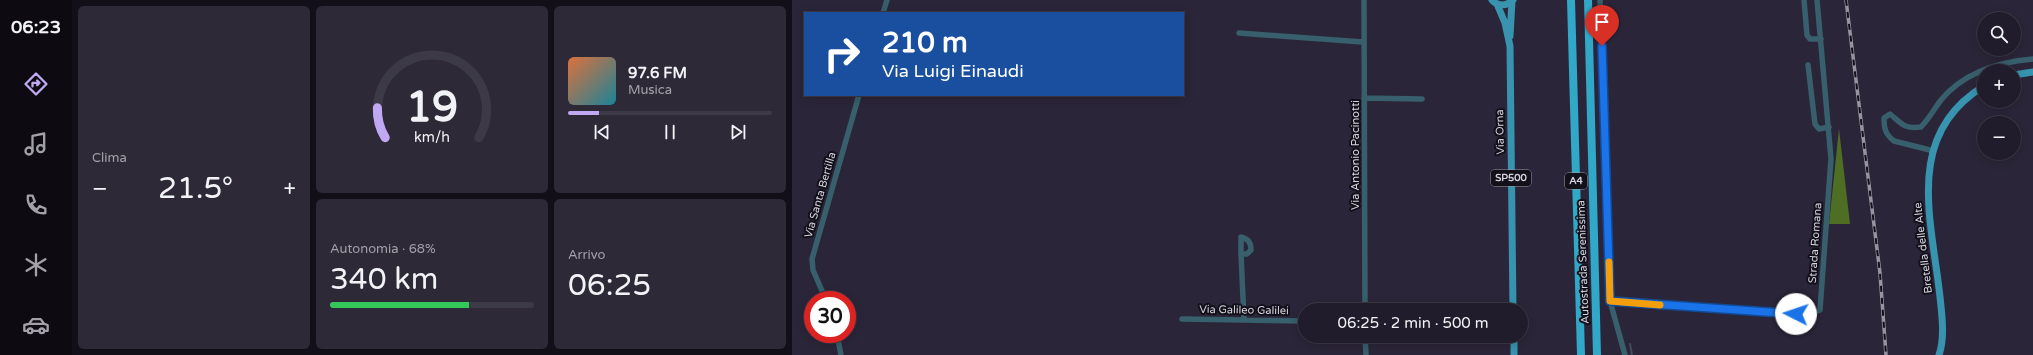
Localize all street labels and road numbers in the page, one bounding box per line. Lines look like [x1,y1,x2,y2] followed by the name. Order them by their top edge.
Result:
[1349,100,1362,210] street label: Via Antonio Pacinotti
[1493,109,1507,155] street label: Via Orna
[802,151,838,239] street label: Via Santa Bertilla
[1491,170,1531,186] road number: SP500
[1565,173,1587,189] road number: A4
[1574,200,1592,324] street label: Autostrada Serenissima
[1806,202,1824,284] street label: Strada Romana
[1911,202,1935,294] street label: Bretella delle Alte
[1199,303,1289,317] street label: Via Galileo Galilei

